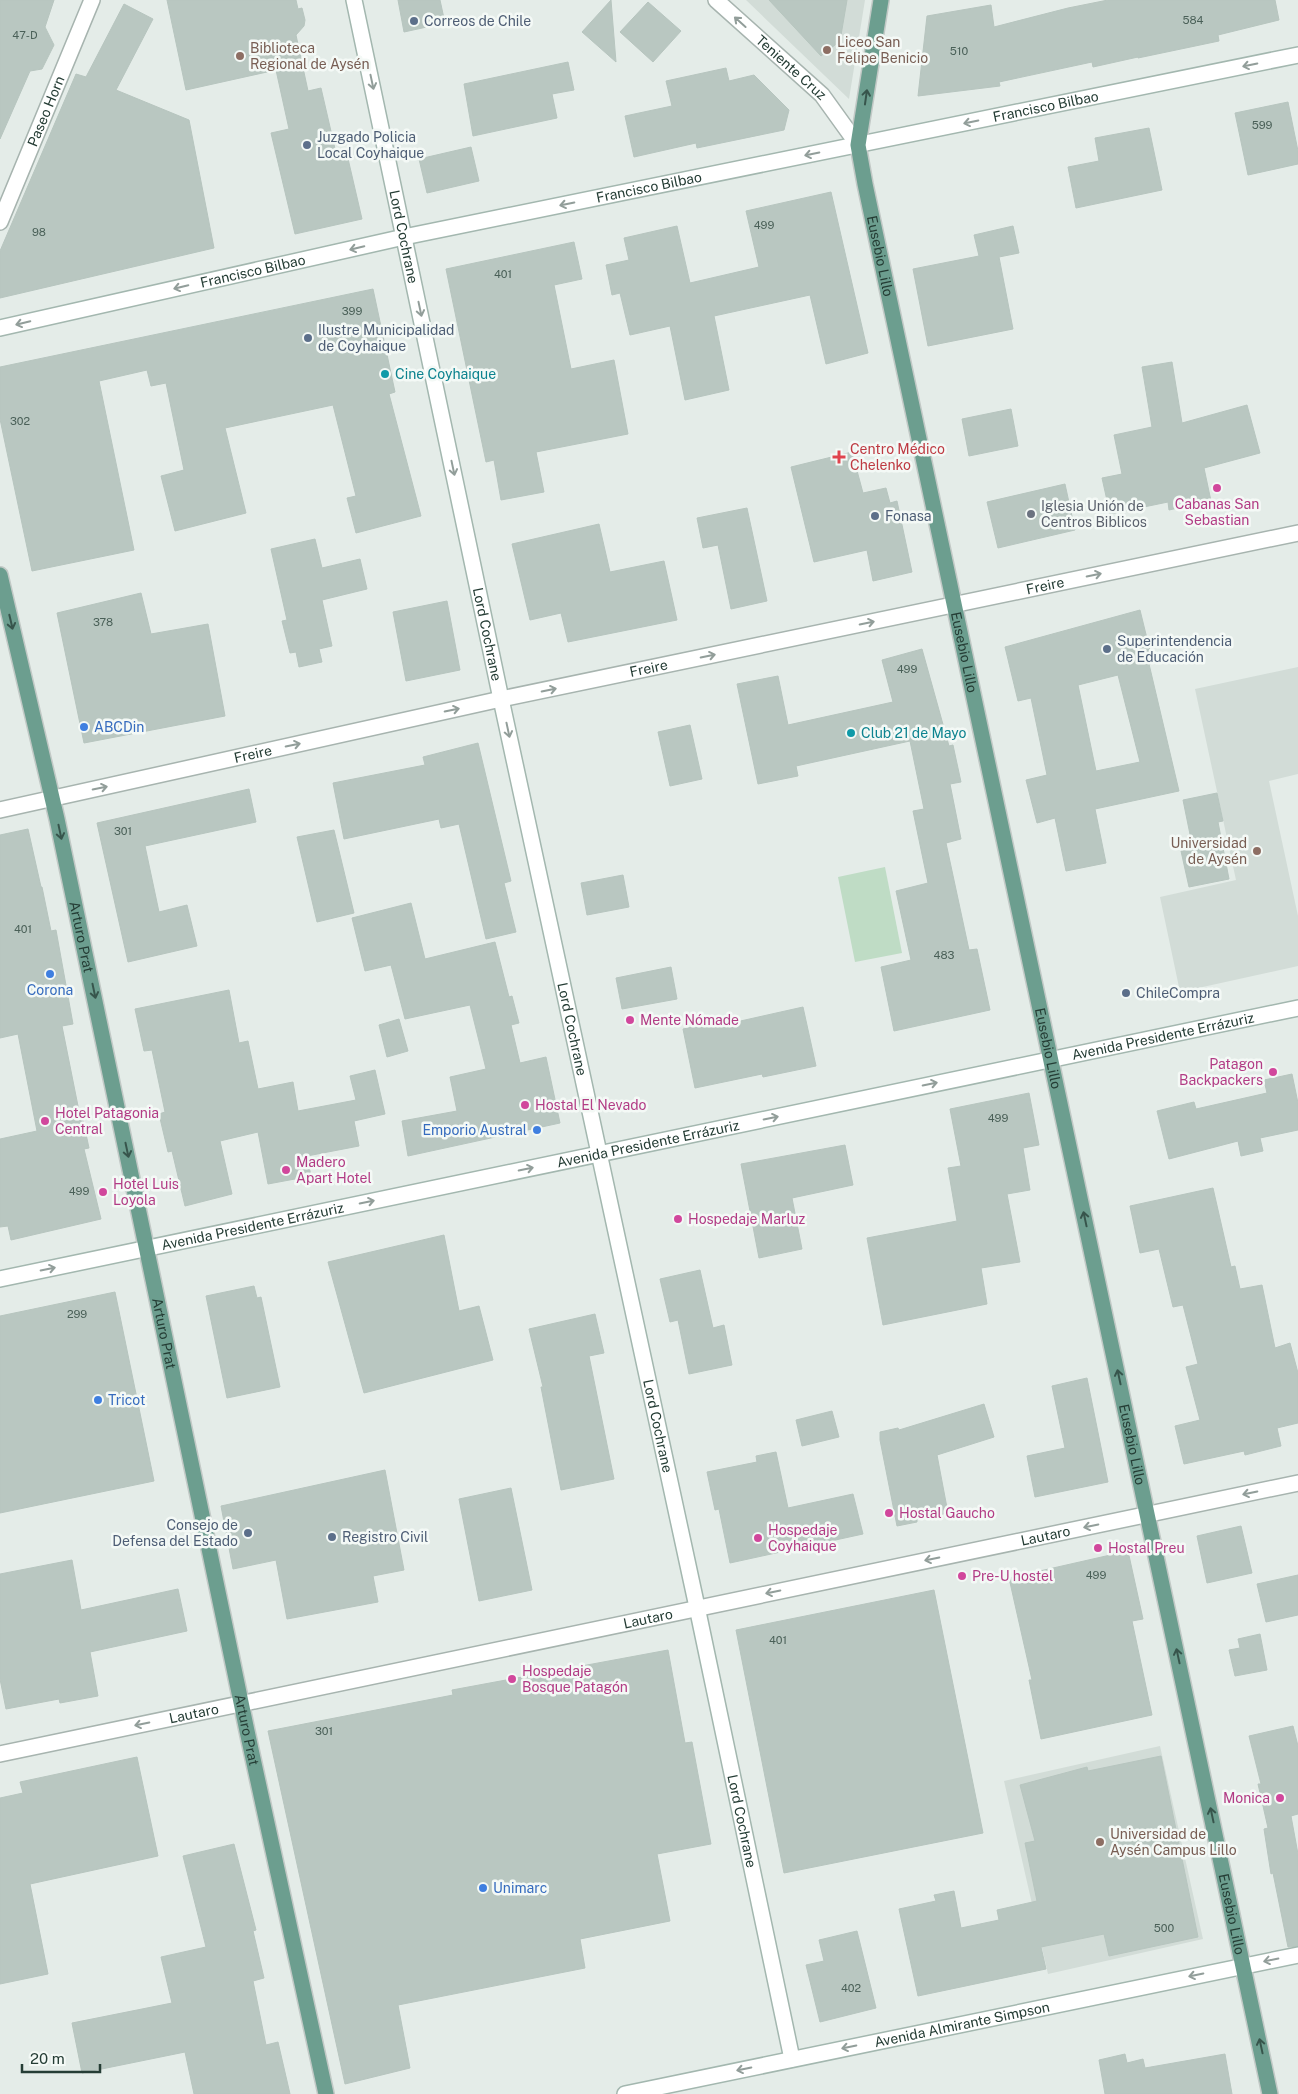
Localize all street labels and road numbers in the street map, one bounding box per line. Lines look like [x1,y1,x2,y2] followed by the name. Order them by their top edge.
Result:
[753,32,830,103] street label: Teniente Cruz
[24,74,68,149] street label: Paseo Horn
[992,88,1100,125] street label: Francisco Bilbao
[595,169,703,206] street label: Francisco Bilbao
[386,189,421,285] street label: Lord Cochrane
[864,214,897,298] street label: Eusebio Lillo
[199,251,307,291] street label: Francisco Bilbao
[1025,574,1066,597] street label: Freire
[470,586,505,682] street label: Lord Cochrane
[948,610,981,694] street label: Eusebio Lillo
[628,656,669,680] street label: Freire
[232,742,273,766] street label: Freire
[66,900,97,974] street label: Arturo Prat
[554,981,590,1077] street label: Lord Cochrane
[1032,1006,1065,1090] street label: Eusebio Lillo
[1070,1009,1256,1063] street label: Avenida Presidente Errázuriz
[555,1117,741,1171] street label: Avenida Presidente Errázuriz
[160,1199,345,1253] street label: Avenida Presidente Errázuriz
[149,1296,179,1371] street label: Arturo Prat
[640,1378,676,1474] street label: Lord Cochrane
[1116,1403,1149,1487] street label: Eusebio Lillo
[1019,1523,1072,1549] street label: Lautaro
[622,1606,674,1632] street label: Lautaro
[232,1693,262,1767] street label: Arturo Prat
[168,1701,220,1726] street label: Lautaro
[724,1773,760,1869] street label: Lord Cochrane
[1215,1872,1248,1956] street label: Eusebio Lillo
[873,1999,1051,2050] street label: Avenida Almirante Simpson

